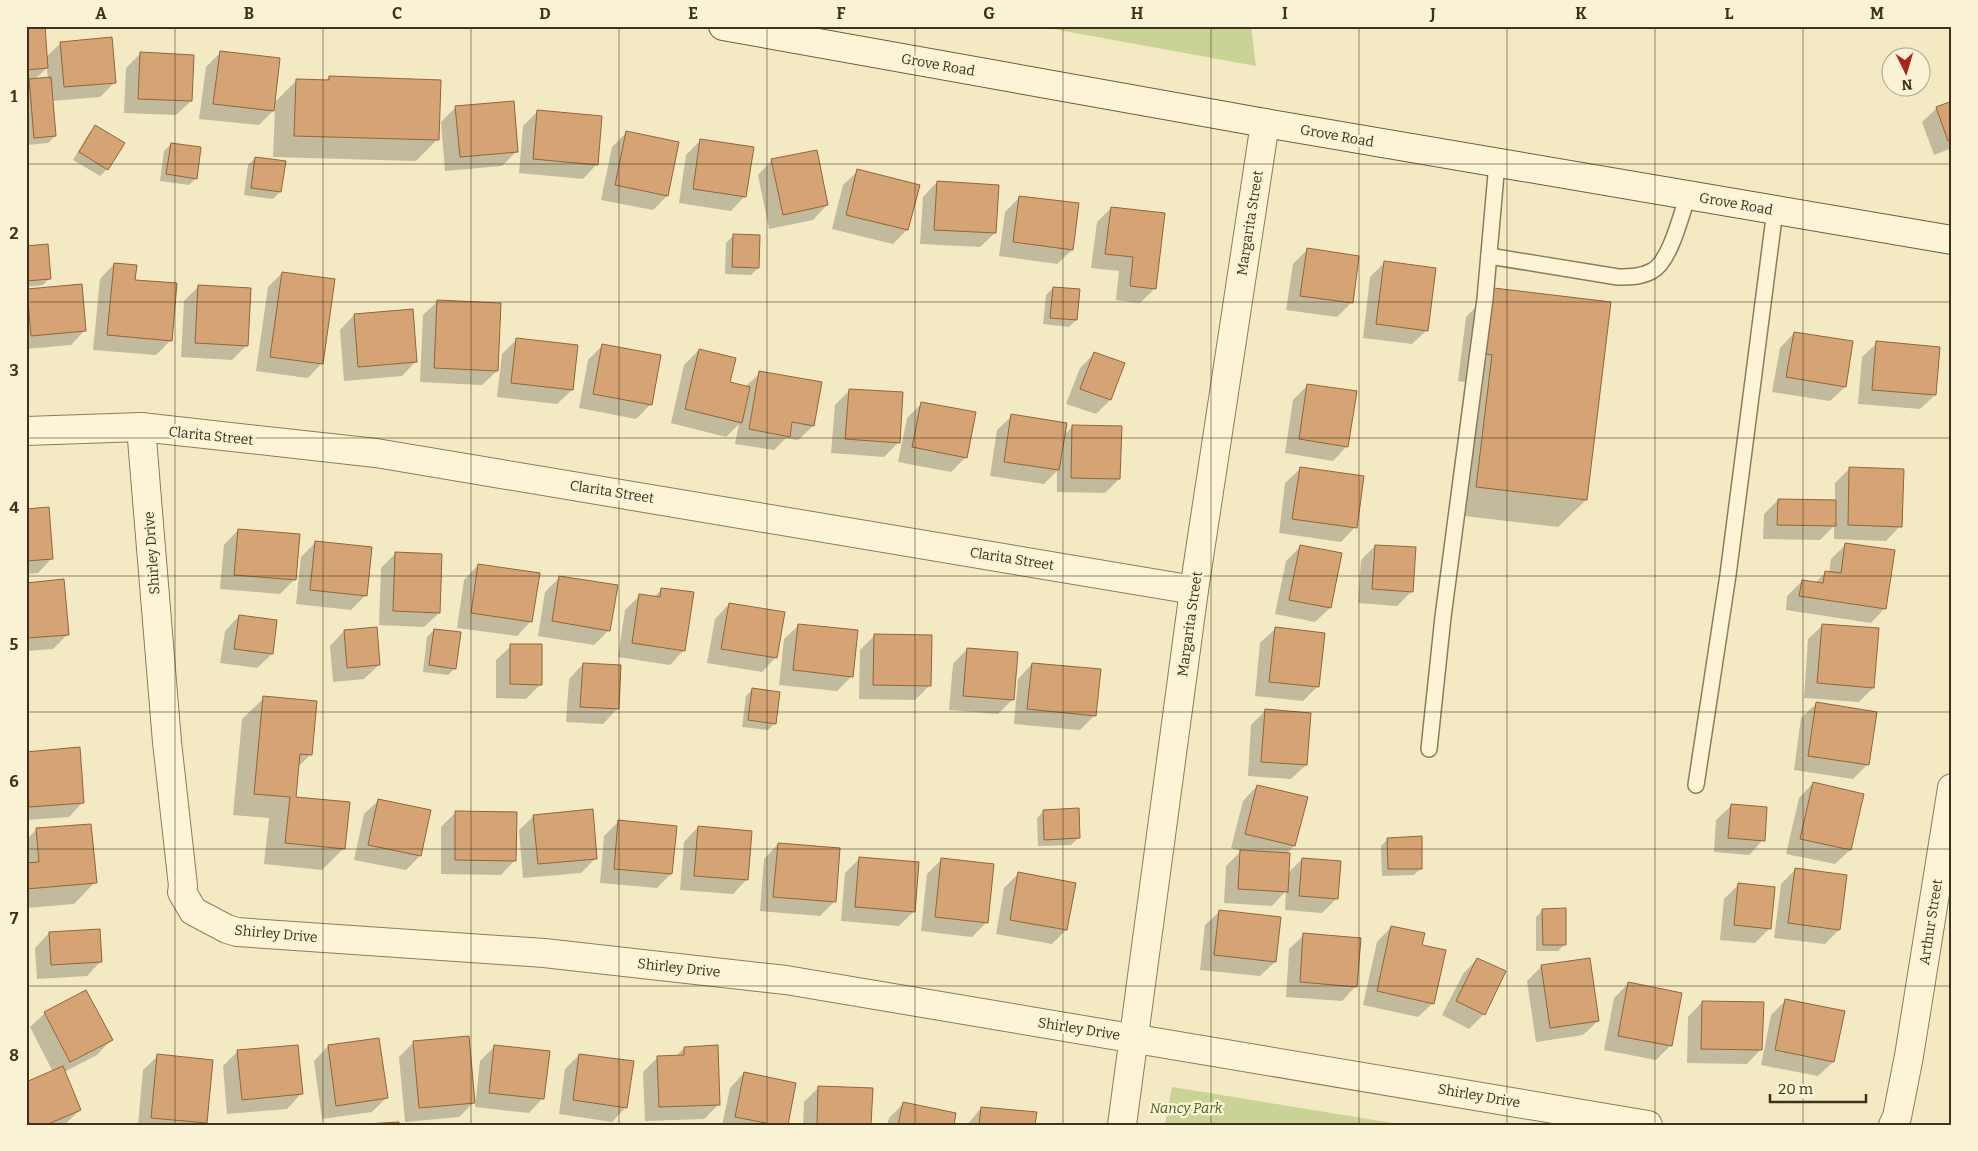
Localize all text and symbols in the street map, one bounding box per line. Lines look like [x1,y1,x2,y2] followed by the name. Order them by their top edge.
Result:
[95,4,107,23] text: A
[244,4,254,23] text: B
[392,4,402,23] text: C
[539,4,551,23] text: D
[688,4,698,23] text: E
[837,4,846,23] text: F
[983,4,995,23] text: G
[1131,4,1144,23] text: H
[1282,4,1288,23] text: I
[1429,4,1436,23] text: J
[1575,4,1587,23] text: K
[1725,4,1734,23] text: L
[1870,4,1884,23] text: M
[1880,48,1930,98] north arrow
[900,50,976,80] street label: Grove Road
[1901,76,1913,93] text: N
[11,87,18,106] text: 1
[1299,121,1375,151] street label: Grove Road
[1233,169,1267,277] street label: Margarita Street
[1698,189,1774,219] street label: Grove Road
[9,224,19,243] text: 2
[9,361,19,380] text: 3
[168,423,254,449] street label: Clarita Street
[569,477,655,507] street label: Clarita Street
[9,498,19,517] text: 4
[141,511,163,595] street label: Shirley Drive
[969,544,1055,574] street label: Clarita Street
[1174,570,1206,678] street label: Margarita Street
[10,635,19,654] text: 5
[9,772,19,791] text: 6
[1916,878,1946,966] street label: Arthur Street
[10,909,19,928] text: 7
[234,922,318,946] street label: Shirley Drive
[637,955,721,981] street label: Shirley Drive
[1037,1014,1121,1044] street label: Shirley Drive
[9,1046,19,1065] text: 8
[1770,1071,1867,1103] scale bar
[1437,1080,1521,1112] street label: Shirley Drive
[1778,1080,1814,1098] text: 20 m
[1150,1100,1223,1117] park label: Nancy Park

